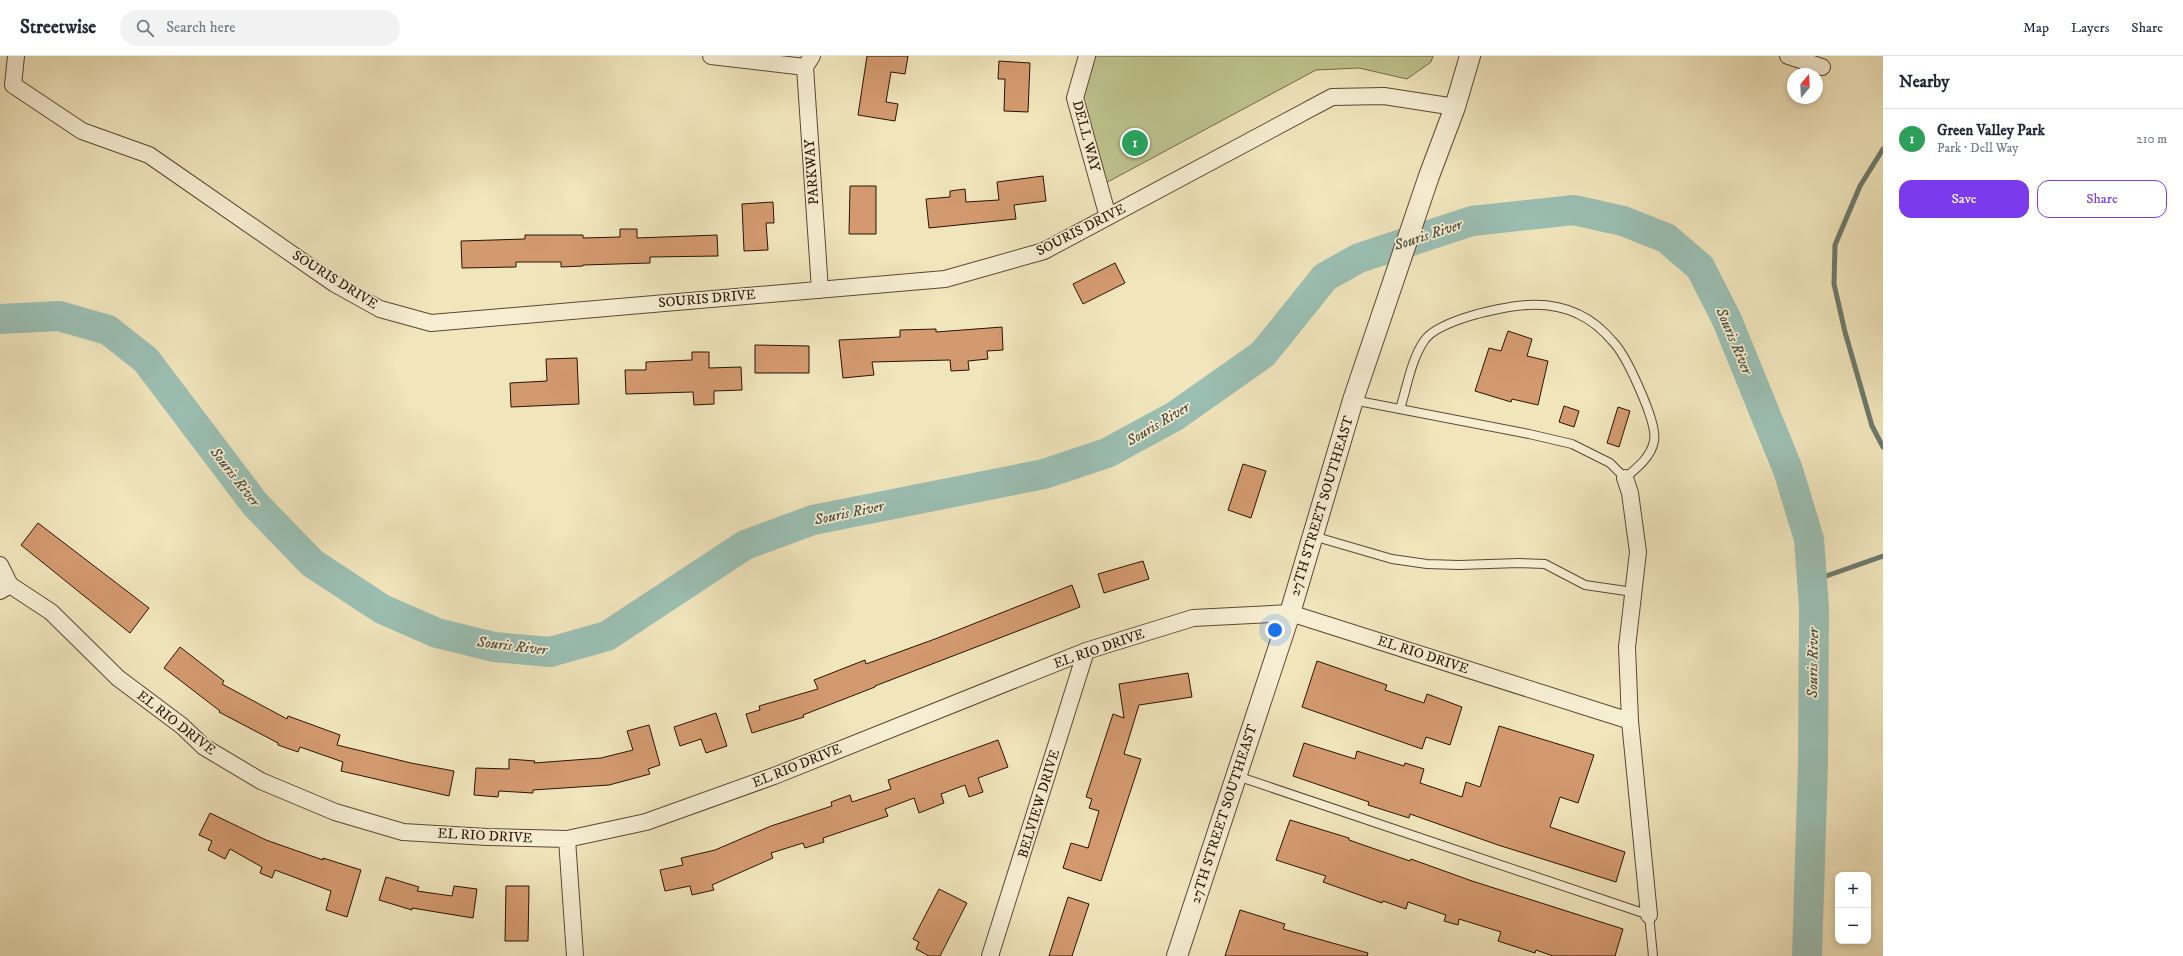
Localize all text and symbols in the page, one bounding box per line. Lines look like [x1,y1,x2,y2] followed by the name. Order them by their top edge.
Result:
[120,10,400,46] search box
[20,16,96,39] text: Streetwise
[134,17,156,39] icon: search
[166,18,236,37] text: Search here
[2023,19,2049,37] text: Map
[2071,19,2109,37] text: Layers
[2131,19,2163,37] text: Share
[1787,68,1823,104] north arrow
[1899,71,1949,93] text: Nearby
[1068,98,1104,174] street label: DELL WAY
[1937,121,2045,140] text: Green Valley Park
[1122,128,1148,158] pin: 1
[1910,131,1914,147] text: 1
[2136,131,2167,147] text: 210 m
[801,139,823,205] street label: PARKWAY
[1937,140,2018,156] text: Park · Dell Way
[1899,180,2029,218] button: Save
[2037,180,2167,218] button: Share
[1033,200,1129,260] street label: SOURIS DRIVE
[1391,215,1466,255] water label: Souris River
[289,247,381,314] street label: SOURIS DRIVE
[658,286,756,312] street label: SOURIS DRIVE
[1711,304,1757,379] water label: Souris River
[1122,397,1194,451] water label: Souris River
[1286,414,1358,598] street label: 27TH STREET SOUTHEAST
[205,443,265,512] water label: Souris River
[812,496,887,530] water label: Souris River
[1265,620,1285,640] your location
[1051,625,1147,673] street label: EL RIO DRIVE
[1803,626,1823,699] water label: Souris River
[475,632,550,660] water label: Souris River
[1375,632,1471,678] street label: EL RIO DRIVE
[133,687,219,759] street label: EL RIO DRIVE
[1187,722,1262,906] street label: 27TH STREET SOUTHEAST
[750,740,844,792] street label: EL RIO DRIVE
[1014,747,1064,860] street label: BELVIEW DRIVE
[437,825,533,847] street label: EL RIO DRIVE
[1835,872,1871,944] map controls
[1835,872,1871,908] button: +
[1835,908,1871,944] button: −

